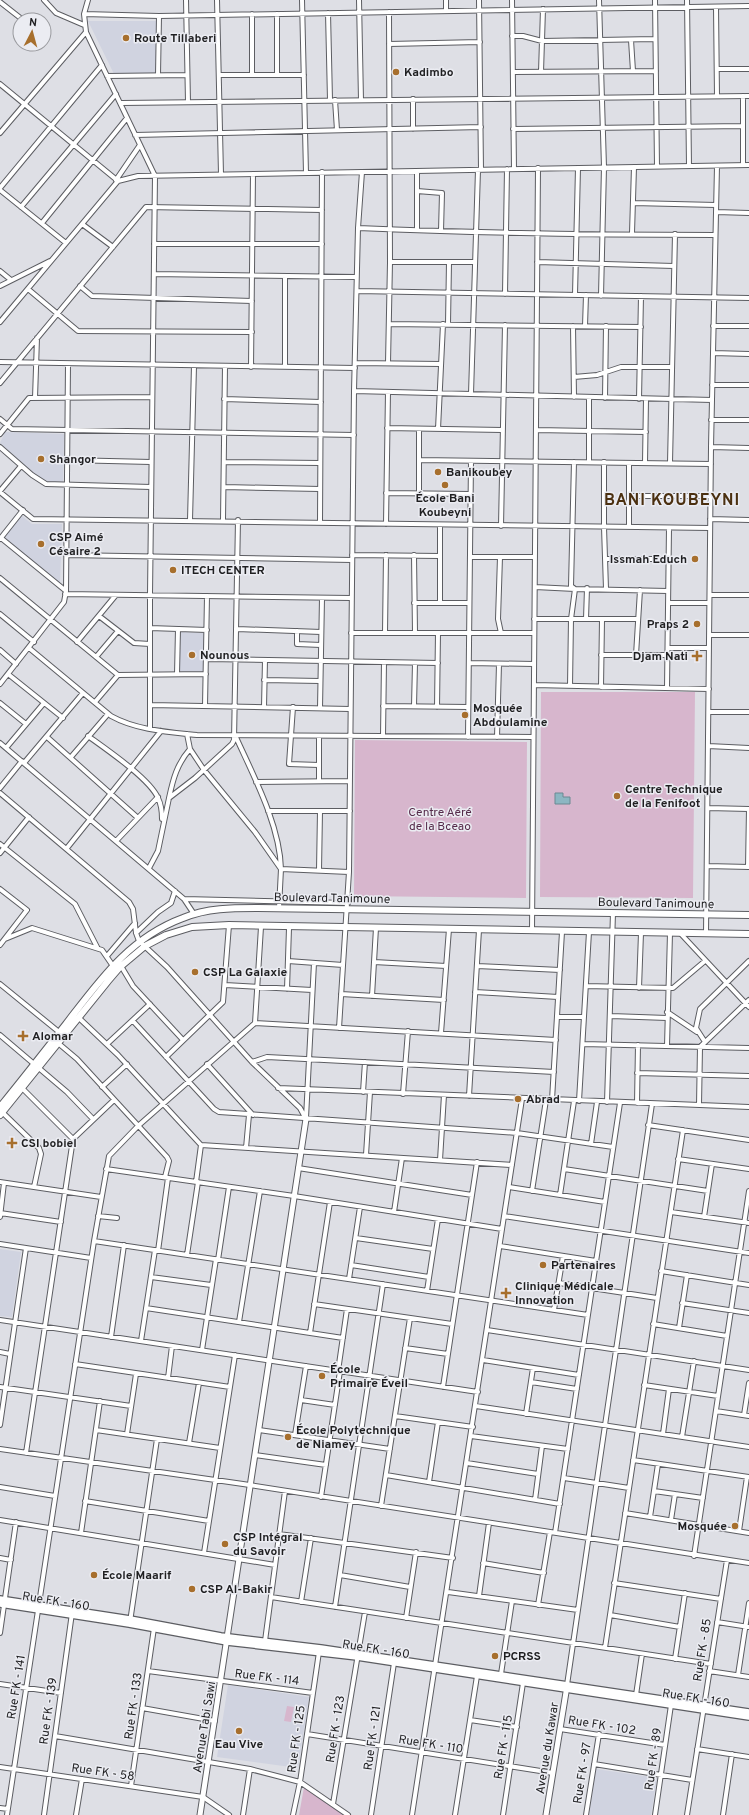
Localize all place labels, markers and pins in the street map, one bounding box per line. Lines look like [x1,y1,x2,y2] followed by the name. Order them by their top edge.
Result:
[134,31,217,47] place label: Route Tillaberi
[121,33,131,43] marker: Route Tillaberi
[404,65,454,81] place label: Kadimbo
[391,67,401,77] marker: Kadimbo
[49,452,96,468] place label: Shangor
[36,454,46,464] marker: Shangor
[446,465,512,481] place label: Banikoubey
[433,467,443,477] marker: Banikoubey
[440,480,450,490] marker: École Bani Koubeyni
[415,491,475,521] place label: École Bani Koubeyni
[49,530,104,560] place label: CSP Aimé Césaire 2
[36,539,46,549] marker: CSP Aimé Césaire 2
[610,552,687,568] place label: Issmah Educh
[690,554,700,564] marker: Issmah Educh
[181,563,265,579] place label: ITECH CENTER
[168,565,178,575] marker: ITECH CENTER
[647,617,689,633] place label: Praps 2
[692,619,702,629] marker: Praps 2
[200,648,250,664] place label: Nounous
[633,649,688,665] place label: Djam Nati
[187,650,197,660] marker: Nounous
[691,650,703,662] marker: Djam Nati
[473,701,548,731] place label: Mosquée Abdoulamine
[460,710,470,720] marker: Mosquée Abdoulamine
[625,782,723,812] place label: Centre Technique de la Fenifoot
[612,791,622,801] marker: Centre Technique de la Fenifoot
[203,965,288,981] place label: CSP La Galaxie
[190,967,200,977] marker: CSP La Galaxie
[32,1029,73,1045] place label: Alomar
[17,1030,29,1042] marker: Alomar
[526,1092,560,1108] place label: Abrad
[513,1094,523,1104] marker: Abrad
[21,1136,77,1152] place label: CSI bobiel
[6,1137,18,1149] marker: CSI bobiel
[551,1258,616,1274] place label: Partenaires
[538,1260,548,1270] marker: Partenaires
[515,1279,614,1309] place label: Clinique Médicale Innovation
[500,1287,512,1299] marker: Clinique Médicale Innovation
[330,1362,408,1392] place label: École Primaire Éveil
[317,1371,327,1381] marker: École Primaire Éveil
[296,1423,411,1453] place label: École Polytechnique de Niamey
[283,1432,293,1442] marker: École Polytechnique de Niamey
[678,1519,727,1535] place label: Mosquée
[730,1521,740,1531] marker: Mosquée
[233,1530,302,1560] place label: CSP Intégral du Savoir
[220,1539,230,1549] marker: CSP Intégral du Savoir
[102,1568,172,1584] place label: École Maarif
[89,1570,99,1580] marker: École Maarif
[200,1582,272,1598] place label: CSP Al-Bakir
[187,1584,197,1594] marker: CSP Al-Bakir
[503,1649,541,1665] place label: PCRSS
[490,1651,500,1661] marker: PCRSS
[234,1726,244,1736] marker: Eau Vive
[215,1737,264,1753] place label: Eau Vive

